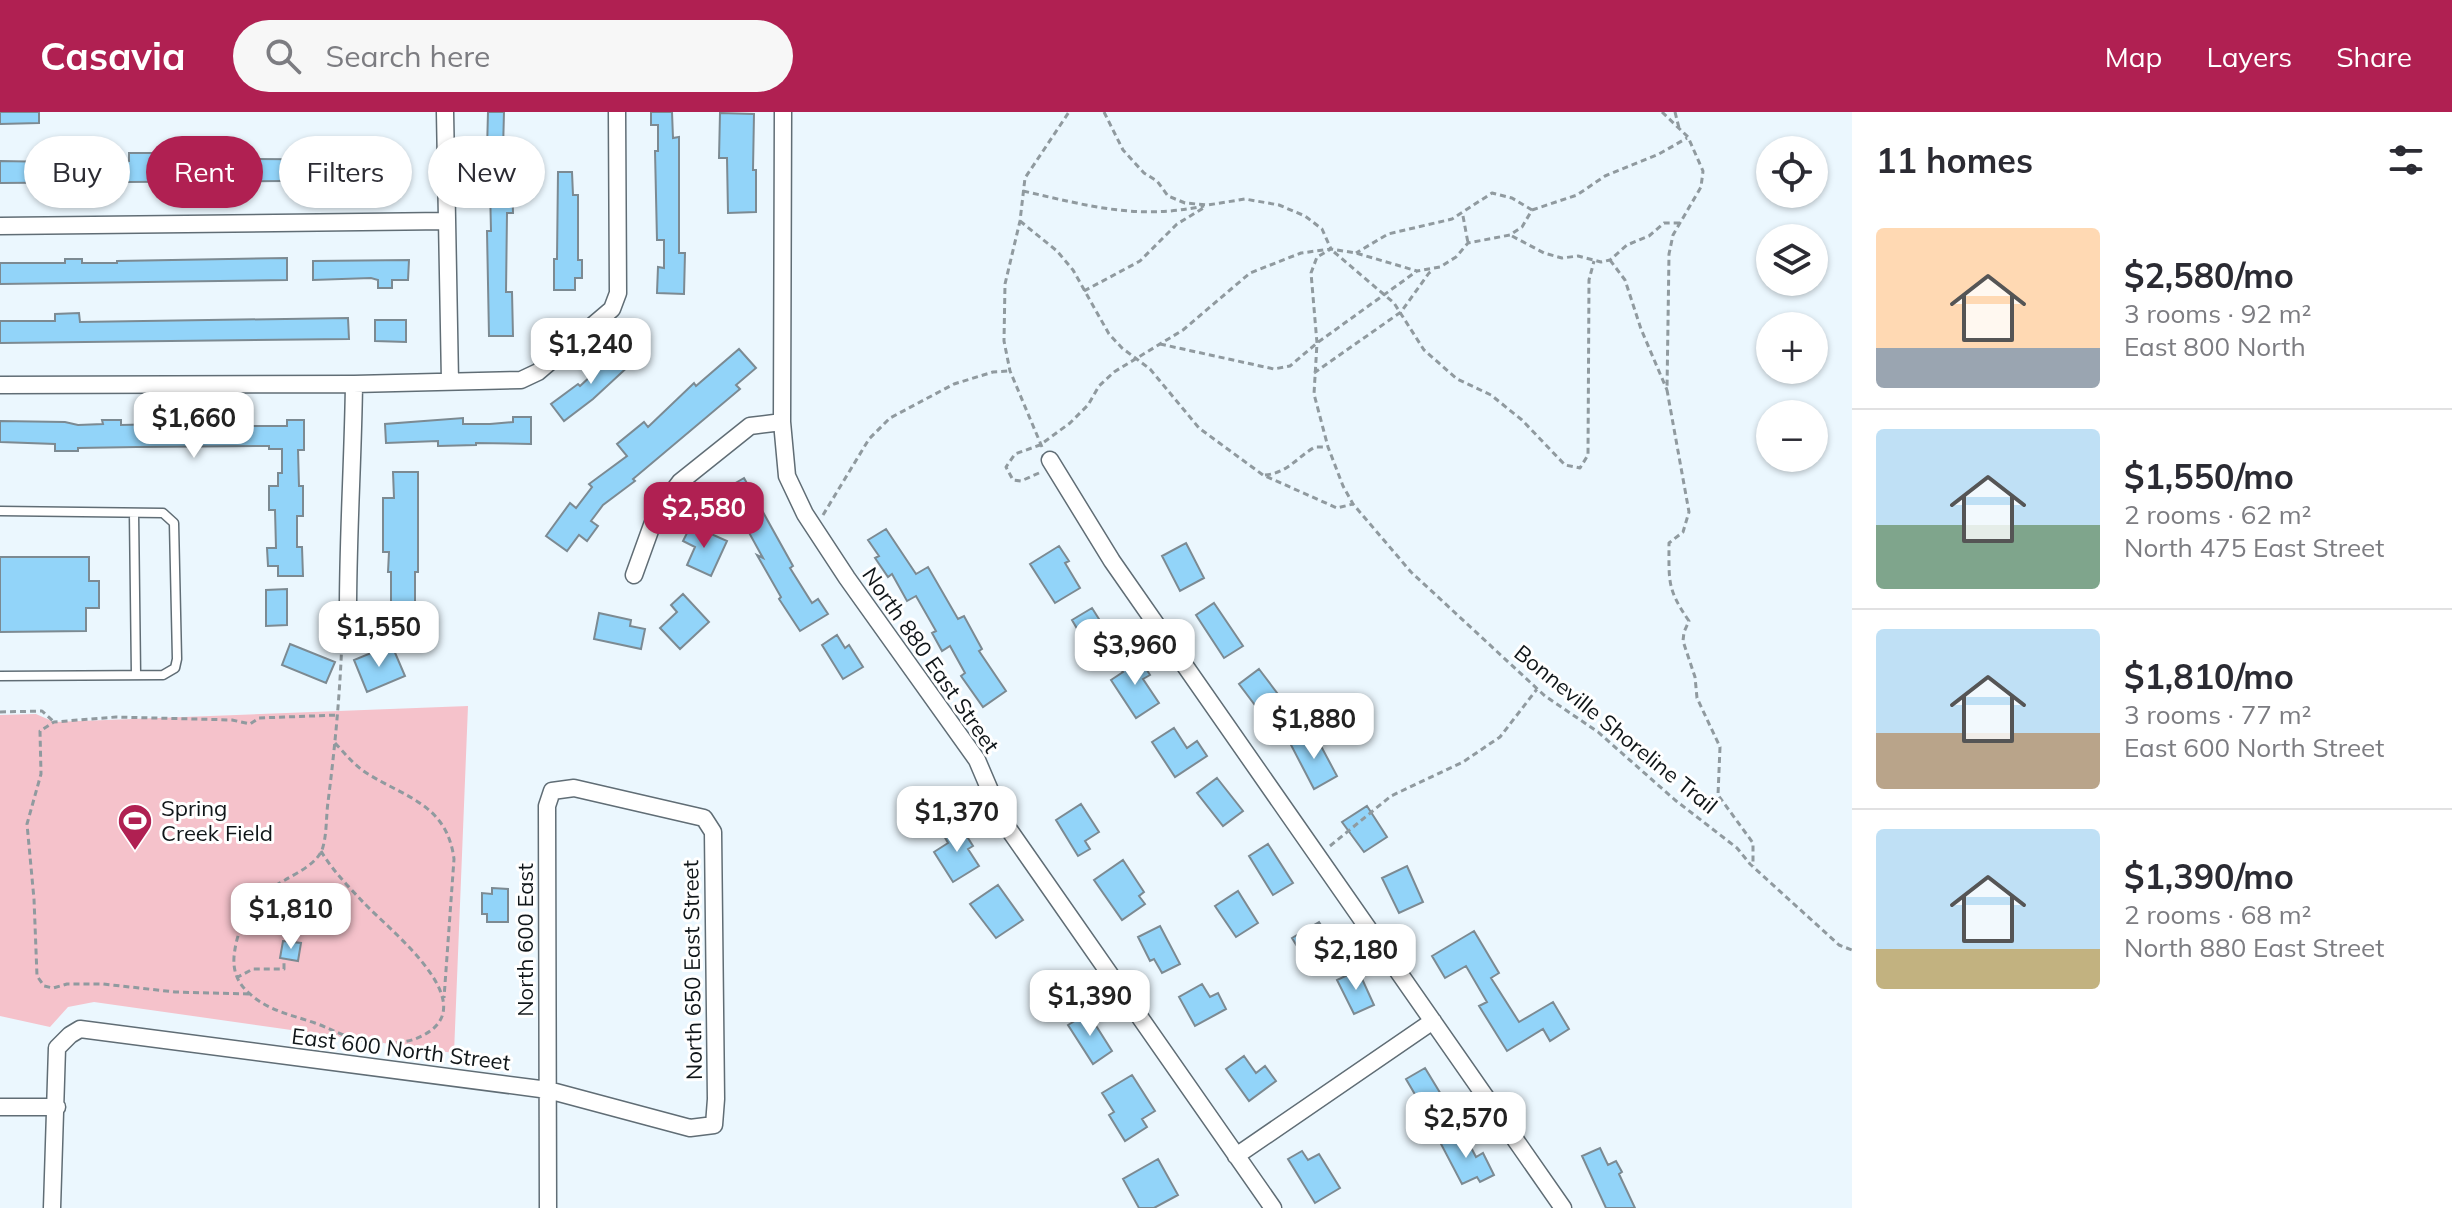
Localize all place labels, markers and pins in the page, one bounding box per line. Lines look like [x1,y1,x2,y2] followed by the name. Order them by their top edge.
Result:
[526,318,656,386] pin: $1,240
[129,392,259,460] pin: $1,660
[639,482,769,550] pin: $2,580
[314,601,444,669] pin: $1,550
[1070,619,1200,687] pin: $3,960
[1249,693,1379,761] pin: $1,880
[892,786,1022,854] pin: $1,370
[161,794,273,847] place label: Spring Creek Field
[116,802,154,852] sports icon: Spring Creek Field
[226,883,356,951] pin: $1,810
[1291,924,1421,992] pin: $2,180
[1025,970,1155,1038] pin: $1,390
[1401,1092,1531,1160] pin: $2,570

